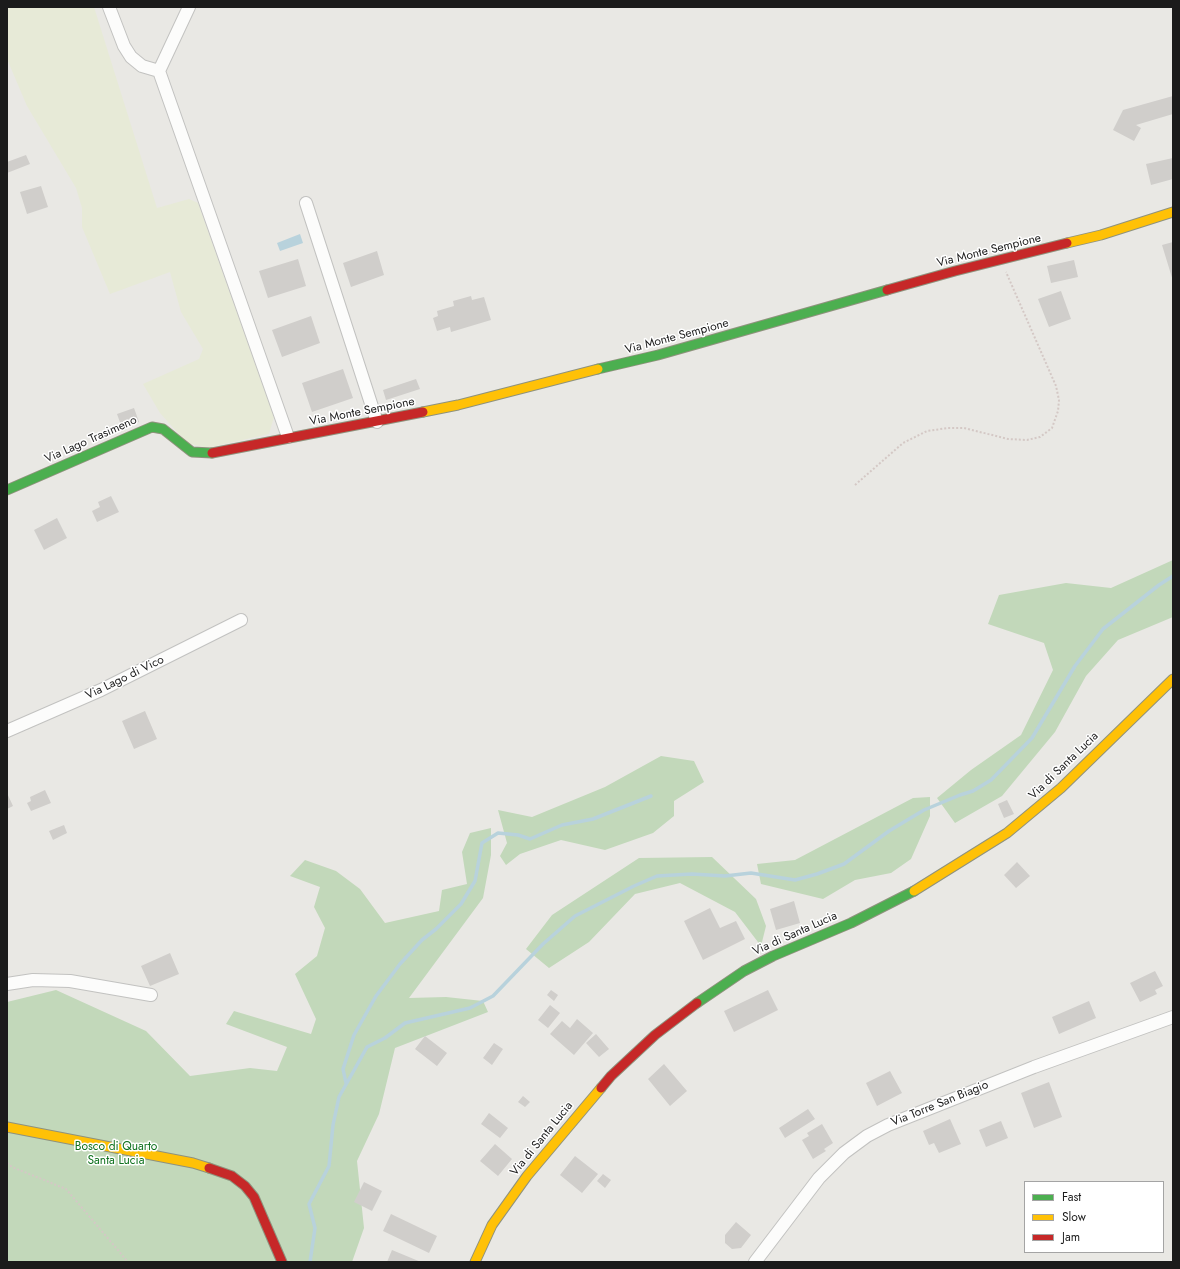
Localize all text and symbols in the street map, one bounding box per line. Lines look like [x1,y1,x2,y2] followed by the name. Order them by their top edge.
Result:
[935,231,1043,271] street label: Via Monte Sempione
[624,316,730,358] street label: Via Monte Sempione
[308,395,416,429] street label: Via Monte Sempione
[43,413,139,467] street label: Via Lago Trasimeno
[83,653,167,703] street label: Via Lago di Vico
[1026,729,1102,803] street label: Via di Santa Lucia
[751,909,839,959] street label: Via di Santa Lucia
[889,1078,991,1130] street label: Via Torre San Biagio
[508,1099,576,1179] street label: Via di Santa Lucia
[75,1140,157,1168] park label: Bosco di Quarto Santa Lucia
[1024,1181,1164,1253] legend
[1062,1188,1081,1206] text: Fast
[1062,1208,1086,1226] text: Slow
[1062,1228,1080,1246] text: Jam

